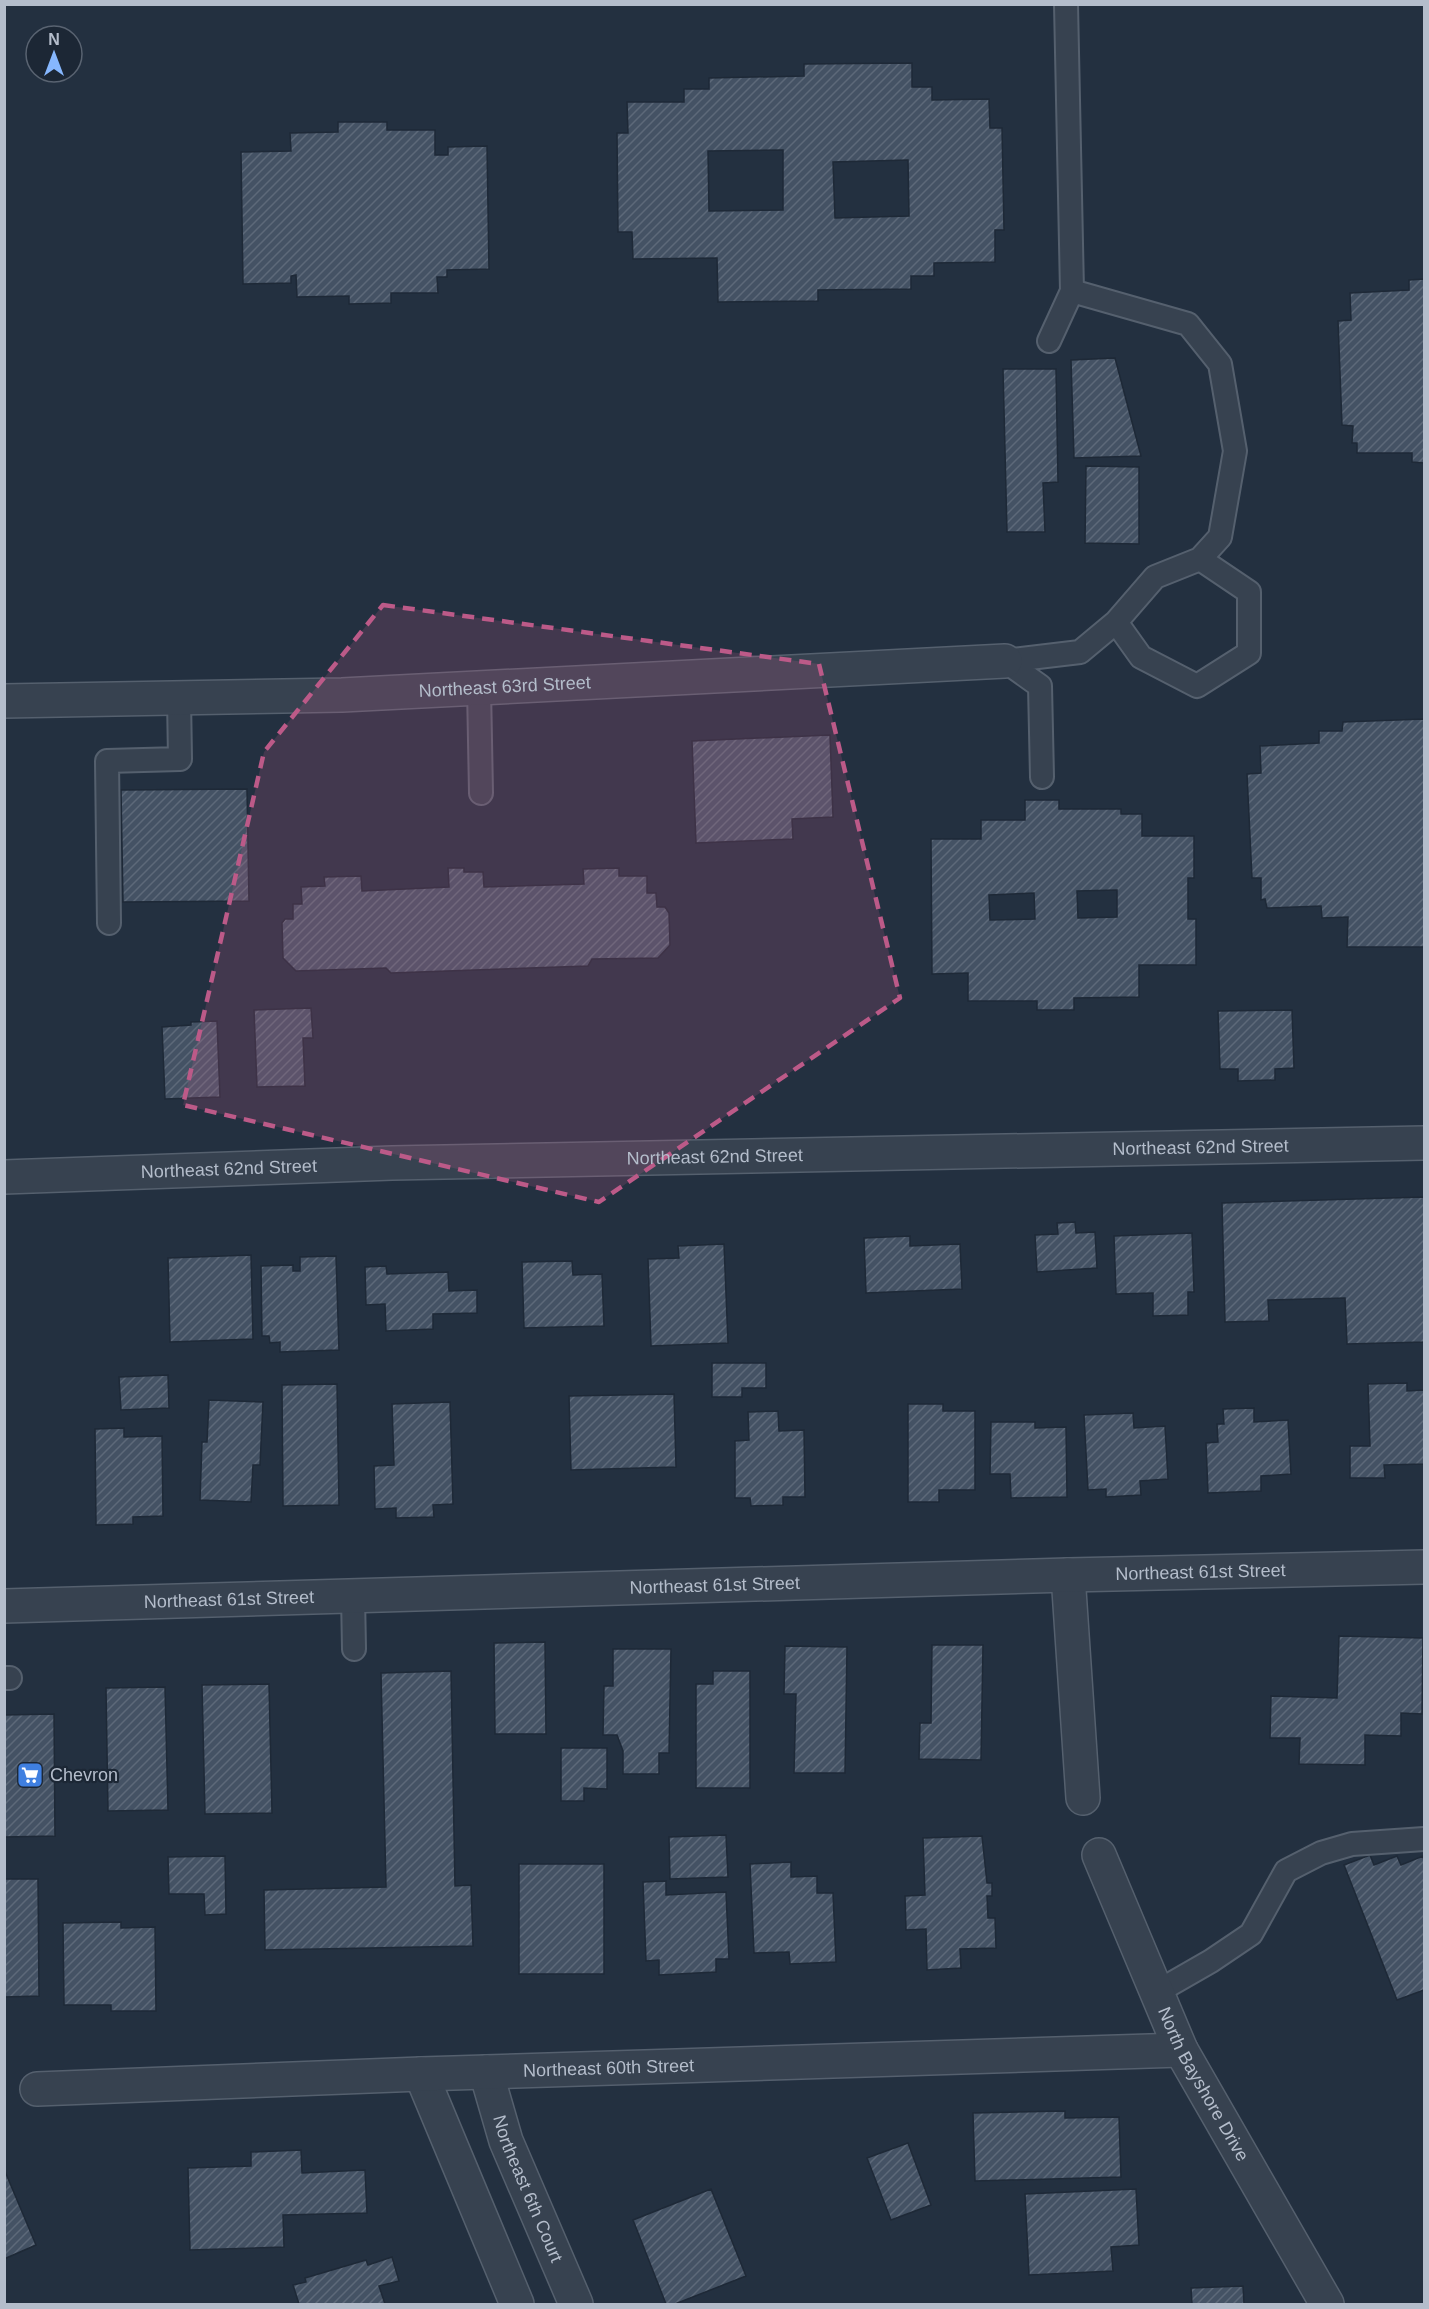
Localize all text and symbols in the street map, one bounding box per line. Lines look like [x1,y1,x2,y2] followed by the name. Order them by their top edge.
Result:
[24,24,84,84] north arrow
[48,31,60,48] text: N
[418,672,591,701] street label: Northeast 63rd Street
[1112,1136,1289,1159] street label: Northeast 62nd Street
[626,1145,803,1168] street label: Northeast 62nd Street
[140,1156,317,1182] street label: Northeast 62nd Street
[1115,1560,1286,1584] street label: Northeast 61st Street
[629,1573,800,1598] street label: Northeast 61st Street
[144,1587,314,1612] street label: Northeast 61st Street
[15,1760,45,1790] supermarket icon: Chevron
[50,1765,118,1785] place label: Chevron
[1154,2004,1253,2165] street label: North Bayshore Drive
[523,2055,695,2081] street label: Northeast 60th Street
[489,2113,567,2265] street label: Northeast 6th Court

